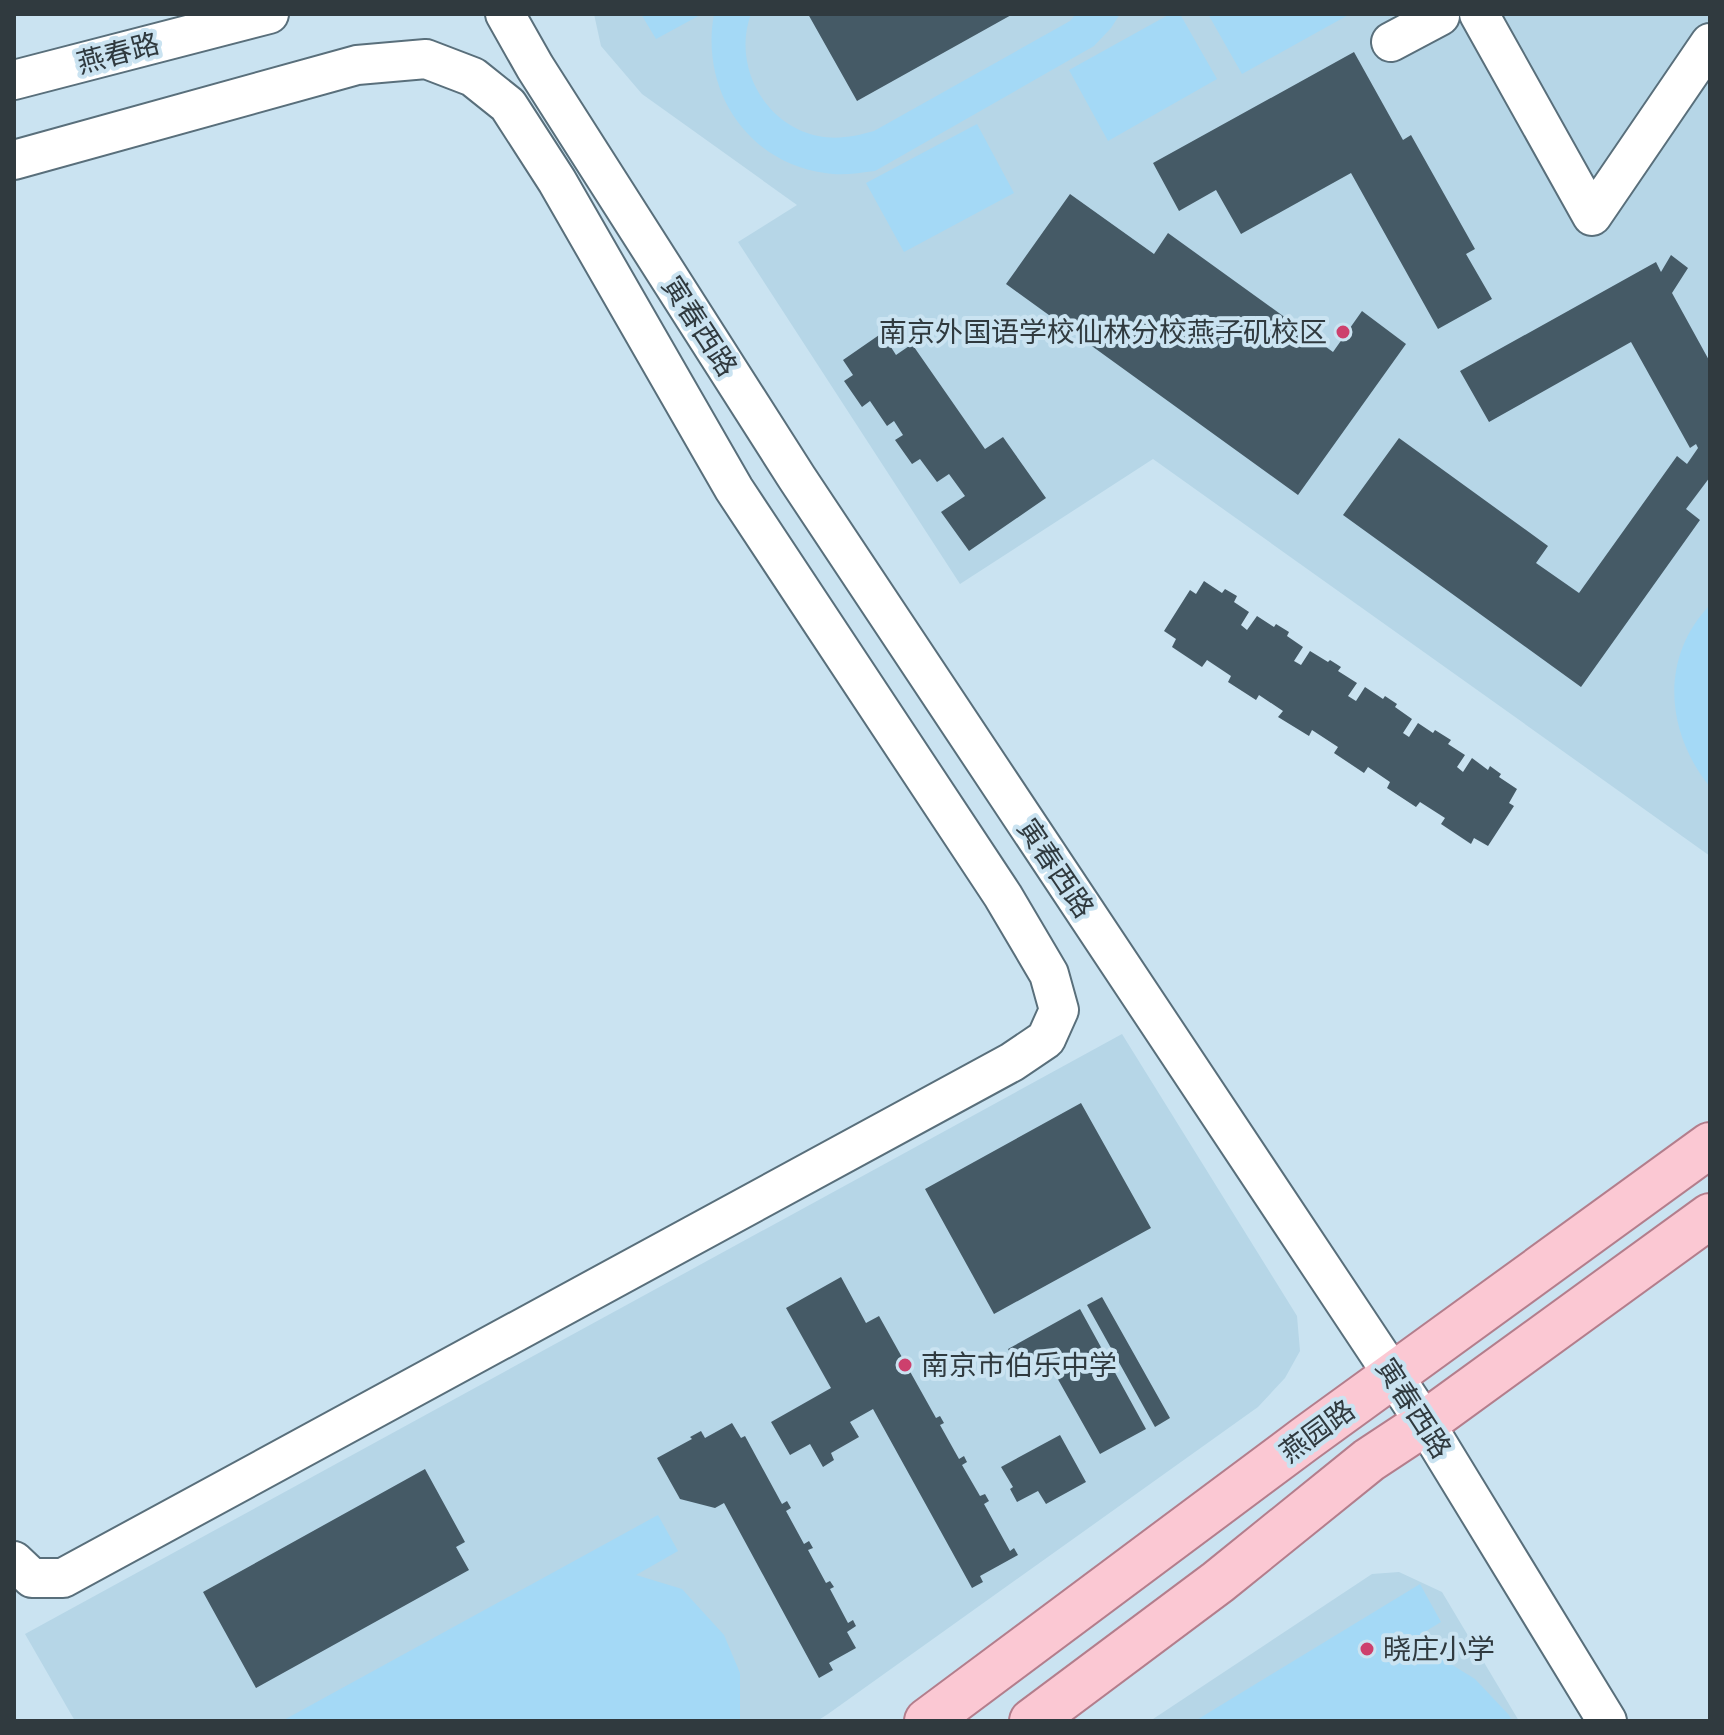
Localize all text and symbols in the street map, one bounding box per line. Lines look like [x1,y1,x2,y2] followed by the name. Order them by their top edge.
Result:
[73,24,163,81] street label: 燕春路
[654,269,746,383] street label: 寅春西路
[879,313,1327,350] place label: 南京外国语学校仙林分校燕子矶校区
[1334,323,1352,341] marker: 南京外国语学校仙林分校燕子矶校区
[1010,811,1103,924] street label: 寅春西路
[921,1346,1117,1383] place label: 南京市伯乐中学
[1368,1351,1460,1465] street label: 寅春西路
[896,1356,914,1374] marker: 南京市伯乐中学
[1272,1391,1362,1470] street label: 燕园路
[1383,1630,1495,1667] place label: 晓庄小学
[1358,1640,1376,1658] marker: 晓庄小学

